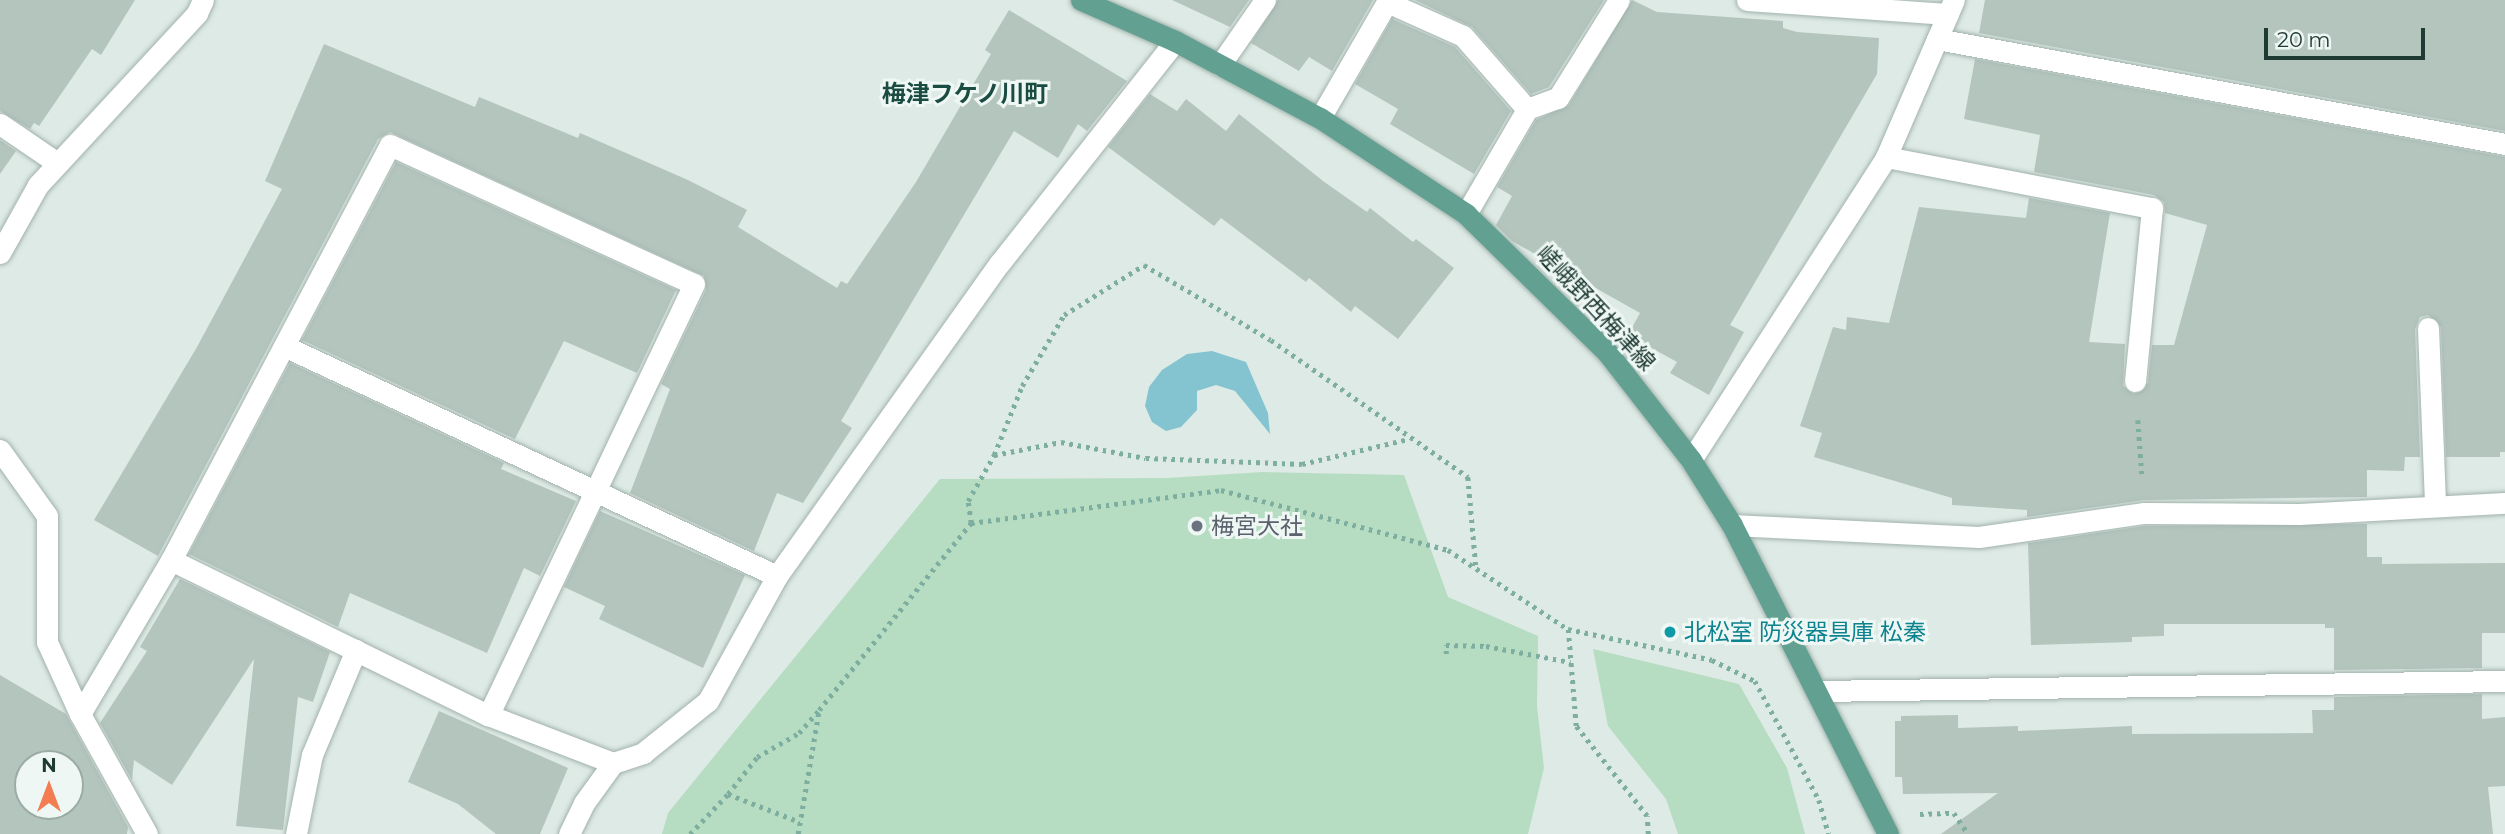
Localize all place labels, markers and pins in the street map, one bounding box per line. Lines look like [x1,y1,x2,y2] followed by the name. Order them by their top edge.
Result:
[1211,512,1303,540] place label: 梅宮大社
[1189,518,1205,534] marker: 梅宮大社
[1684,618,1926,646] place label: 北松室 防災器具庫 松秦
[1662,624,1678,640] marker: 北松室 防災器具庫 松秦

